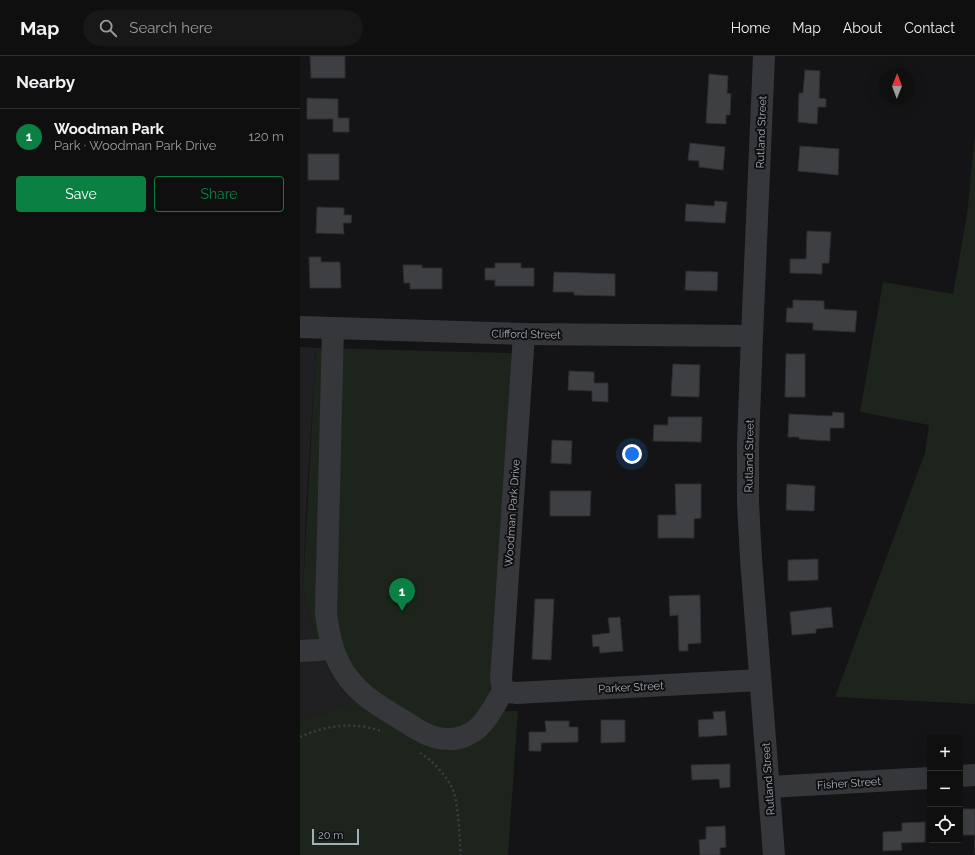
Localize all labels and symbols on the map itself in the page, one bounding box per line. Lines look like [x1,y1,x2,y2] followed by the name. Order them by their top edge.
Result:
[879,68,915,104] north arrow
[754,95,769,169] street label: Rutland Street
[491,327,561,342] street label: Clifford Street
[742,419,757,493] street label: Rutland Street
[622,444,642,464] your location
[502,458,523,567] street label: Woodman Park Drive
[389,578,415,611] pin: 1
[598,679,664,696] street label: Parker Street
[759,742,778,816] street label: Rutland Street
[817,775,882,792] street label: Fisher Street
[312,827,359,846] scale bar

